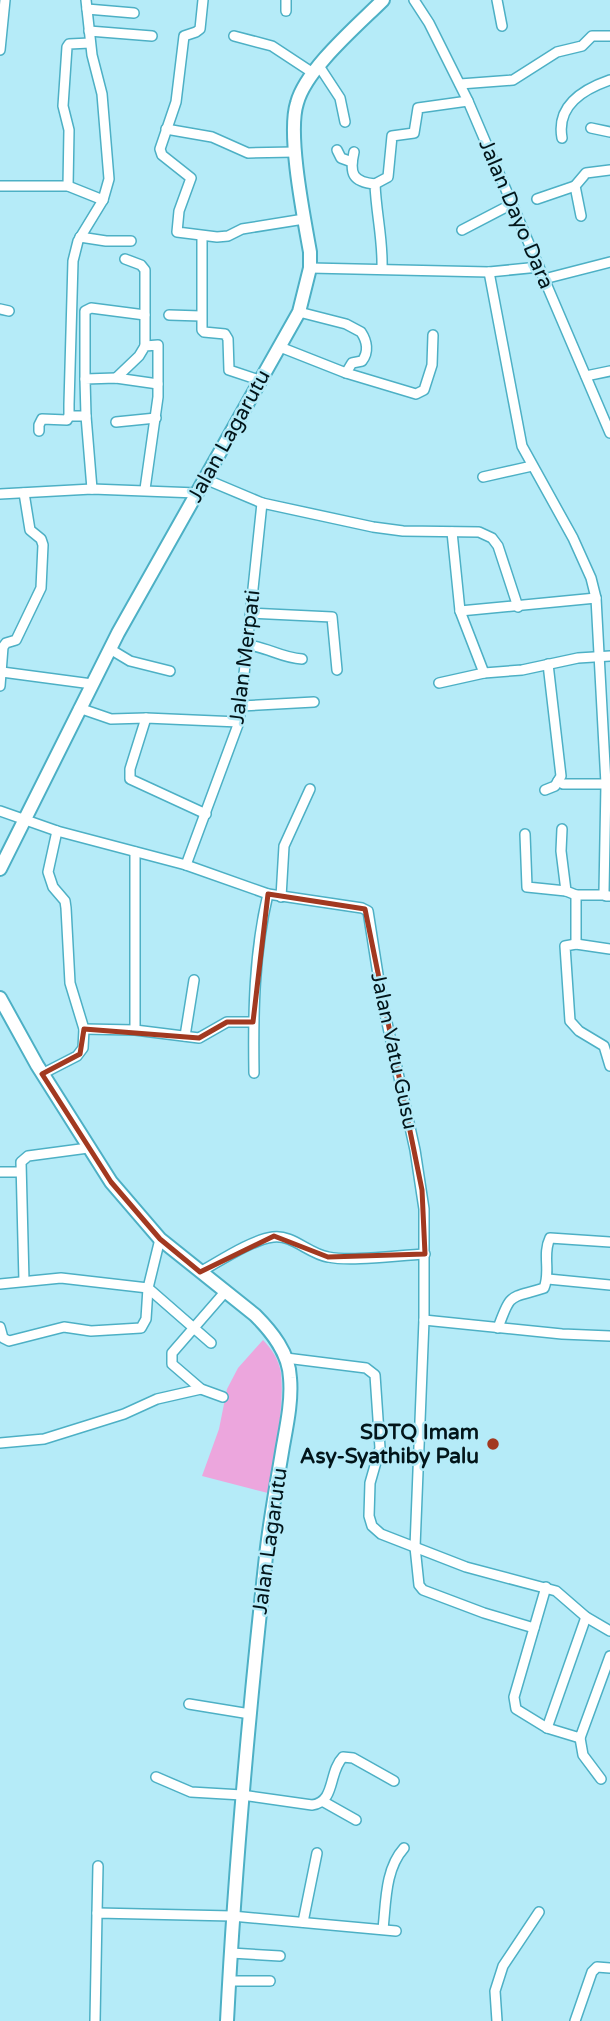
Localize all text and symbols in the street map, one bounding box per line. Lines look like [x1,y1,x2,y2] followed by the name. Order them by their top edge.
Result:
[473,135,559,293] street label: Jalan Dayo Dara
[182,365,276,507] street label: Jalan Lagarutu
[224,589,266,725] street label: Jalan Merpati
[365,970,423,1132] street label: Jalan Vatu Gusu
[300,1420,479,1469] place label: SDTQ Imam Asy-Syathiby Palu
[485,1436,501,1452] marker: SDTQ Imam Asy-Syathiby Palu
[247,1466,293,1616] street label: Jalan Lagarutu

